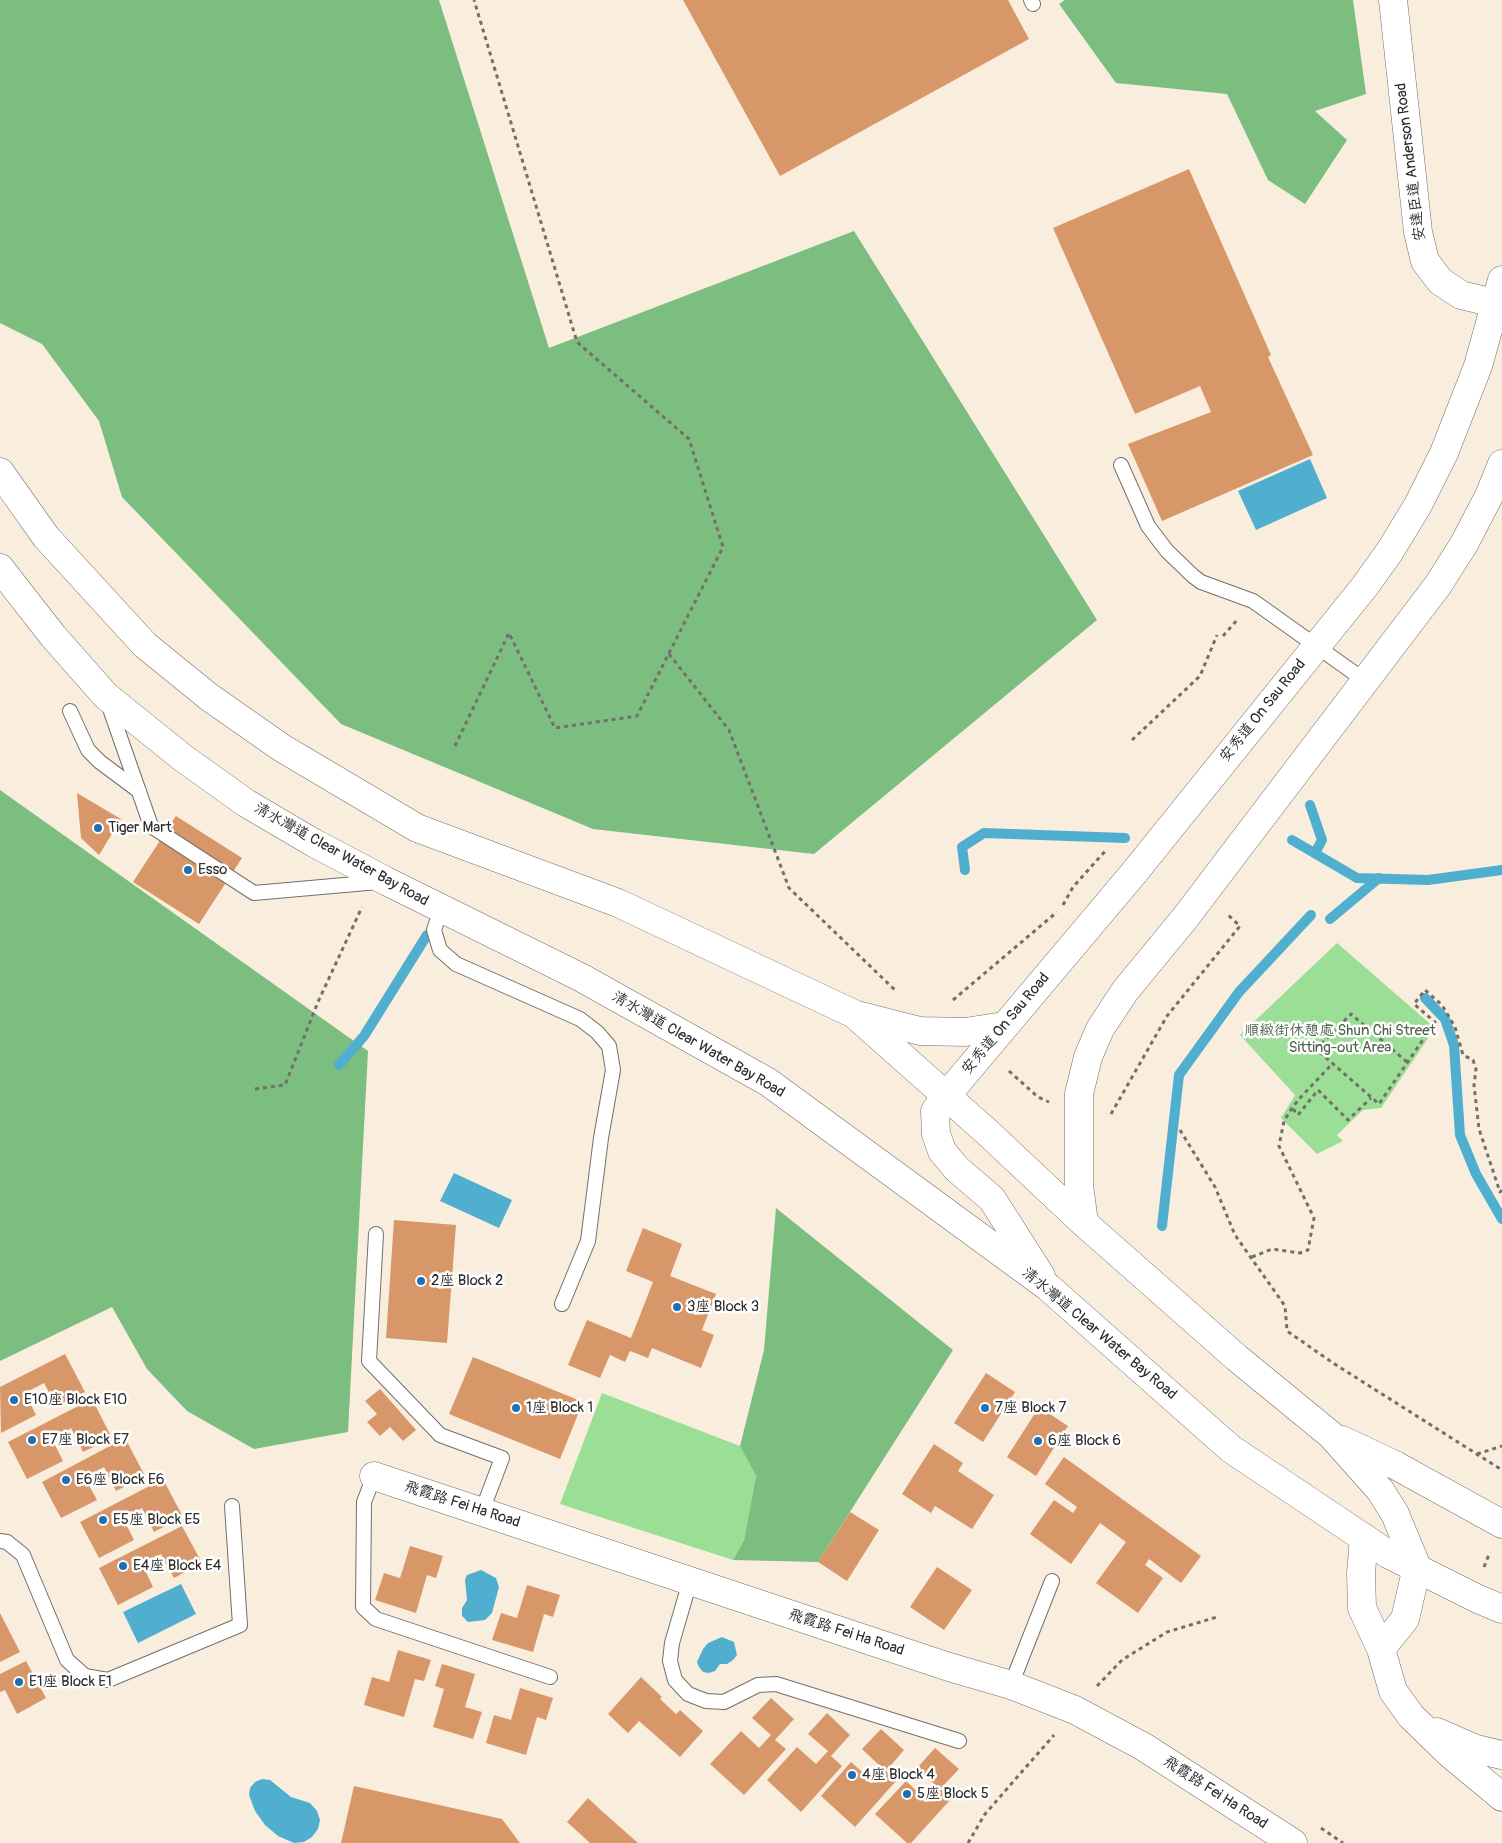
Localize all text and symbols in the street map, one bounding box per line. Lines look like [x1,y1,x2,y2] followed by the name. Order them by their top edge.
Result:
[1392,82,1430,242] street label: 安達臣道 Anderson Road
[1216,656,1310,766] street label: 安秀道 On Sau Road
[251,799,431,911] street label: 清水灣道 Clear Water Bay Road
[108,819,172,837] place label: Tiger Mart
[92,822,104,834] marker: Tiger Mart
[198,861,227,879] place label: Esso
[182,864,194,876] marker: Esso
[958,970,1054,1078] street label: 安秀道 On Sau Road
[608,988,788,1102] street label: 清水灣道 Clear Water Bay Road
[1244,1022,1436,1057] park label: 順緻街休憩處 Shun Chi Street Sitting-out Area
[1018,1264,1180,1404] street label: 清水灣道 Clear Water Bay Road
[431,1272,503,1290] place label: 2座 Block 2
[415,1275,427,1287] marker: 2座 Block 2
[687,1298,759,1316] place label: 3座 Block 3
[671,1301,683,1313] marker: 3座 Block 3
[24,1391,127,1409] place label: E10座 Block E10
[8,1394,20,1406] marker: E10座 Block E10
[526,1399,593,1417] place label: 1座 Block 1
[995,1399,1066,1417] place label: 7座 Block 7
[510,1402,522,1414] marker: 1座 Block 1
[979,1402,991,1414] marker: 7座 Block 7
[42,1431,129,1449] place label: E7座 Block E7
[1048,1432,1121,1450] place label: 6座 Block 6
[26,1434,38,1446] marker: E7座 Block E7
[1032,1435,1044,1447] marker: 6座 Block 6
[76,1471,165,1489] place label: E6座 Block E6
[60,1474,72,1486] marker: E6座 Block E6
[402,1478,522,1532] street label: 飛霞路 Fei Ha Road
[113,1511,200,1529] place label: E5座 Block E5
[97,1514,109,1526] marker: E5座 Block E5
[133,1557,221,1575] place label: E4座 Block E4
[117,1560,129,1572] marker: E4座 Block E4
[786,1606,906,1660] street label: 飛霞路 Fei Ha Road
[29,1673,112,1691] place label: E1座 Block E1
[13,1676,25,1688] marker: E1座 Block E1
[1159,1753,1271,1833] street label: 飛霞路 Fei Ha Road
[862,1766,935,1784] place label: 4座 Block 4
[846,1769,858,1781] marker: 4座 Block 4
[917,1785,989,1803] place label: 5座 Block 5
[901,1788,913,1800] marker: 5座 Block 5

